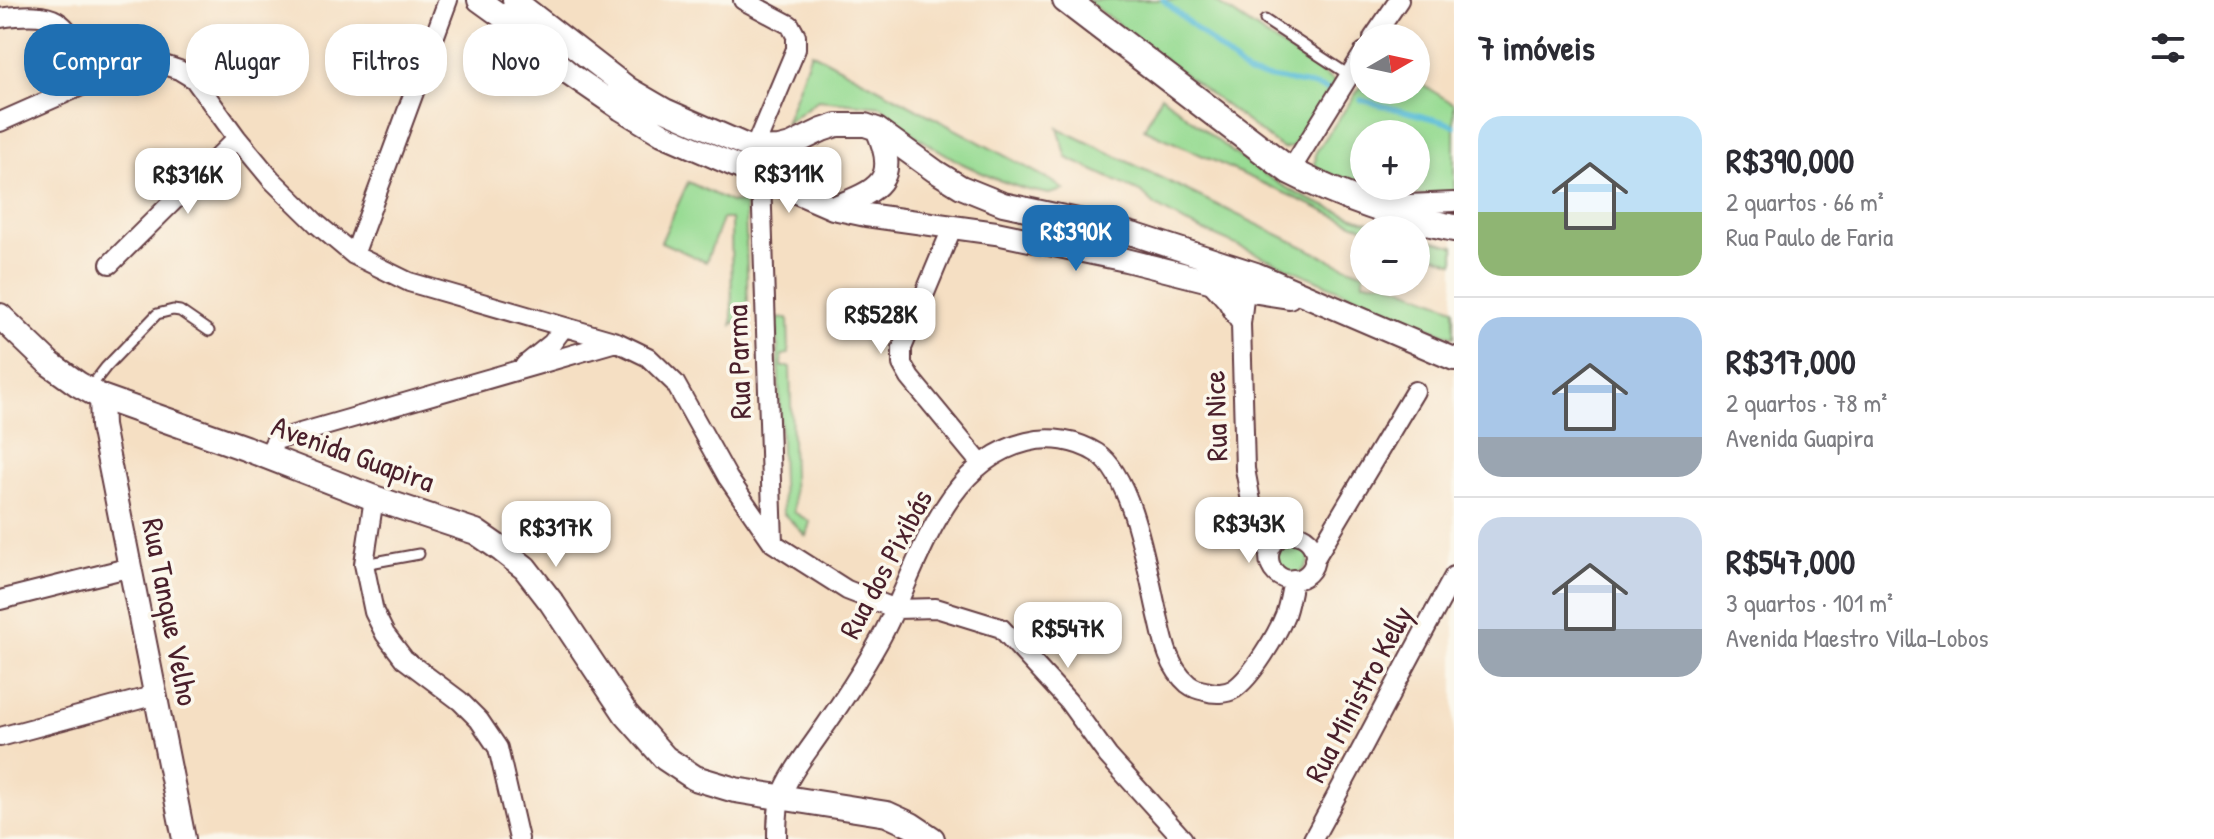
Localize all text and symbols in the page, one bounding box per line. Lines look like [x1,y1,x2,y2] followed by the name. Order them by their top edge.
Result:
[24,24,170,96] chip: Comprar
[186,24,309,96] chip: Alugar
[325,24,447,96] chip: Filtros
[463,24,568,96] chip: Novo
[1350,24,1430,104] north arrow
[1350,24,1430,296] map controls
[1478,25,1595,71] text: 7 imóveis
[2146,26,2190,70] icon: filters
[1350,120,1430,200] button: +
[1726,138,1854,184] text: R$390,000
[724,147,854,215] pin: R$311K
[123,148,253,216] pin: R$316K
[1542,148,1638,244] icon: home
[754,155,824,190] text: R$311K
[153,156,223,191] text: R$316K
[1726,184,1884,219] text: 2 quartos · 66 m²
[1011,205,1141,273] pin: R$390K
[1040,213,1112,248] text: R$390K
[1350,216,1430,296] button: −
[1726,219,1893,254] text: Rua Paulo de Faria
[816,288,946,356] pin: R$528K
[844,296,918,331] text: R$528K
[716,304,760,420] street label: Rua Parma
[1726,339,1856,385] text: R$317,000
[1542,349,1638,445] icon: home
[1193,370,1237,462] street label: Rua Nice
[1726,385,1887,420] text: 2 quartos · 78 m²
[267,405,440,501] street label: Avenida Guapira
[1726,420,1874,455] text: Avenida Guapira
[829,482,941,645] street label: Rua dos Pixibás
[1184,497,1314,565] pin: R$343K
[491,501,621,569] pin: R$317K
[1213,505,1285,540] text: R$343K
[520,509,592,544] text: R$317K
[133,515,209,709] street label: Rua Tanque Velho
[1726,539,1855,585] text: R$547,000
[1542,549,1638,645] icon: home
[1726,585,1893,620] text: 3 quartos · 101 m²
[1295,598,1422,789] street label: Rua Ministro Kelly
[1003,602,1133,670] pin: R$547K
[1032,610,1104,645] text: R$547K
[1726,620,1988,655] text: Avenida Maestro Villa-Lobos

